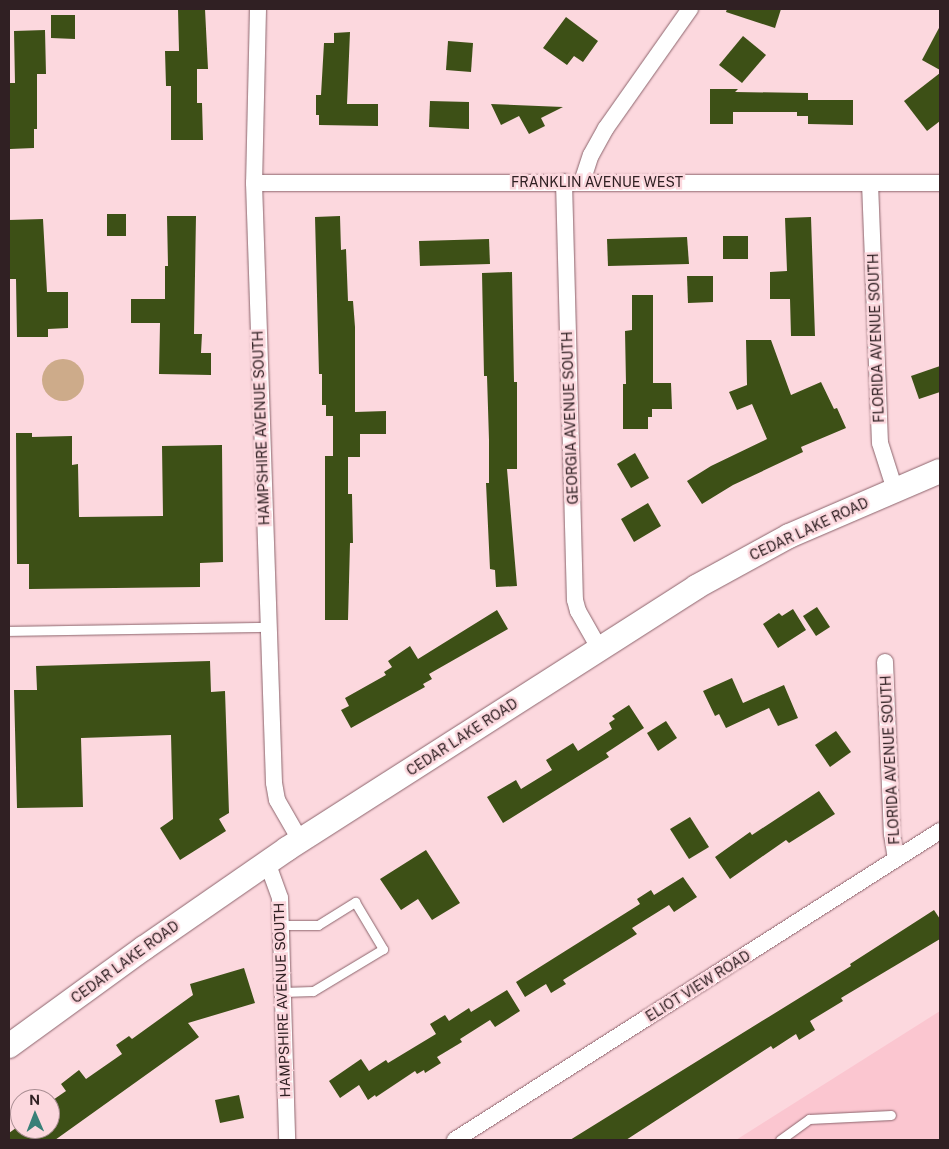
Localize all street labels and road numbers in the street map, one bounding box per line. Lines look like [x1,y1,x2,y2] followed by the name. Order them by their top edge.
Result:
[511,174,683,190] street label: FRANKLIN AVENUE WEST
[865,253,887,423] street label: FLORIDA AVENUE SOUTH
[249,330,273,526] street label: HAMPSHIRE AVENUE SOUTH
[559,331,581,505] street label: GEORGIA AVENUE SOUTH
[747,494,871,564] street label: CEDAR LAKE ROAD
[877,675,903,845] street label: FLORIDA AVENUE SOUTH
[403,695,521,779] street label: CEDAR LAKE ROAD
[270,902,294,1098] street label: HAMPSHIRE AVENUE SOUTH
[68,917,182,1007] street label: CEDAR LAKE ROAD
[642,947,754,1025] street label: ELIOT VIEW ROAD

